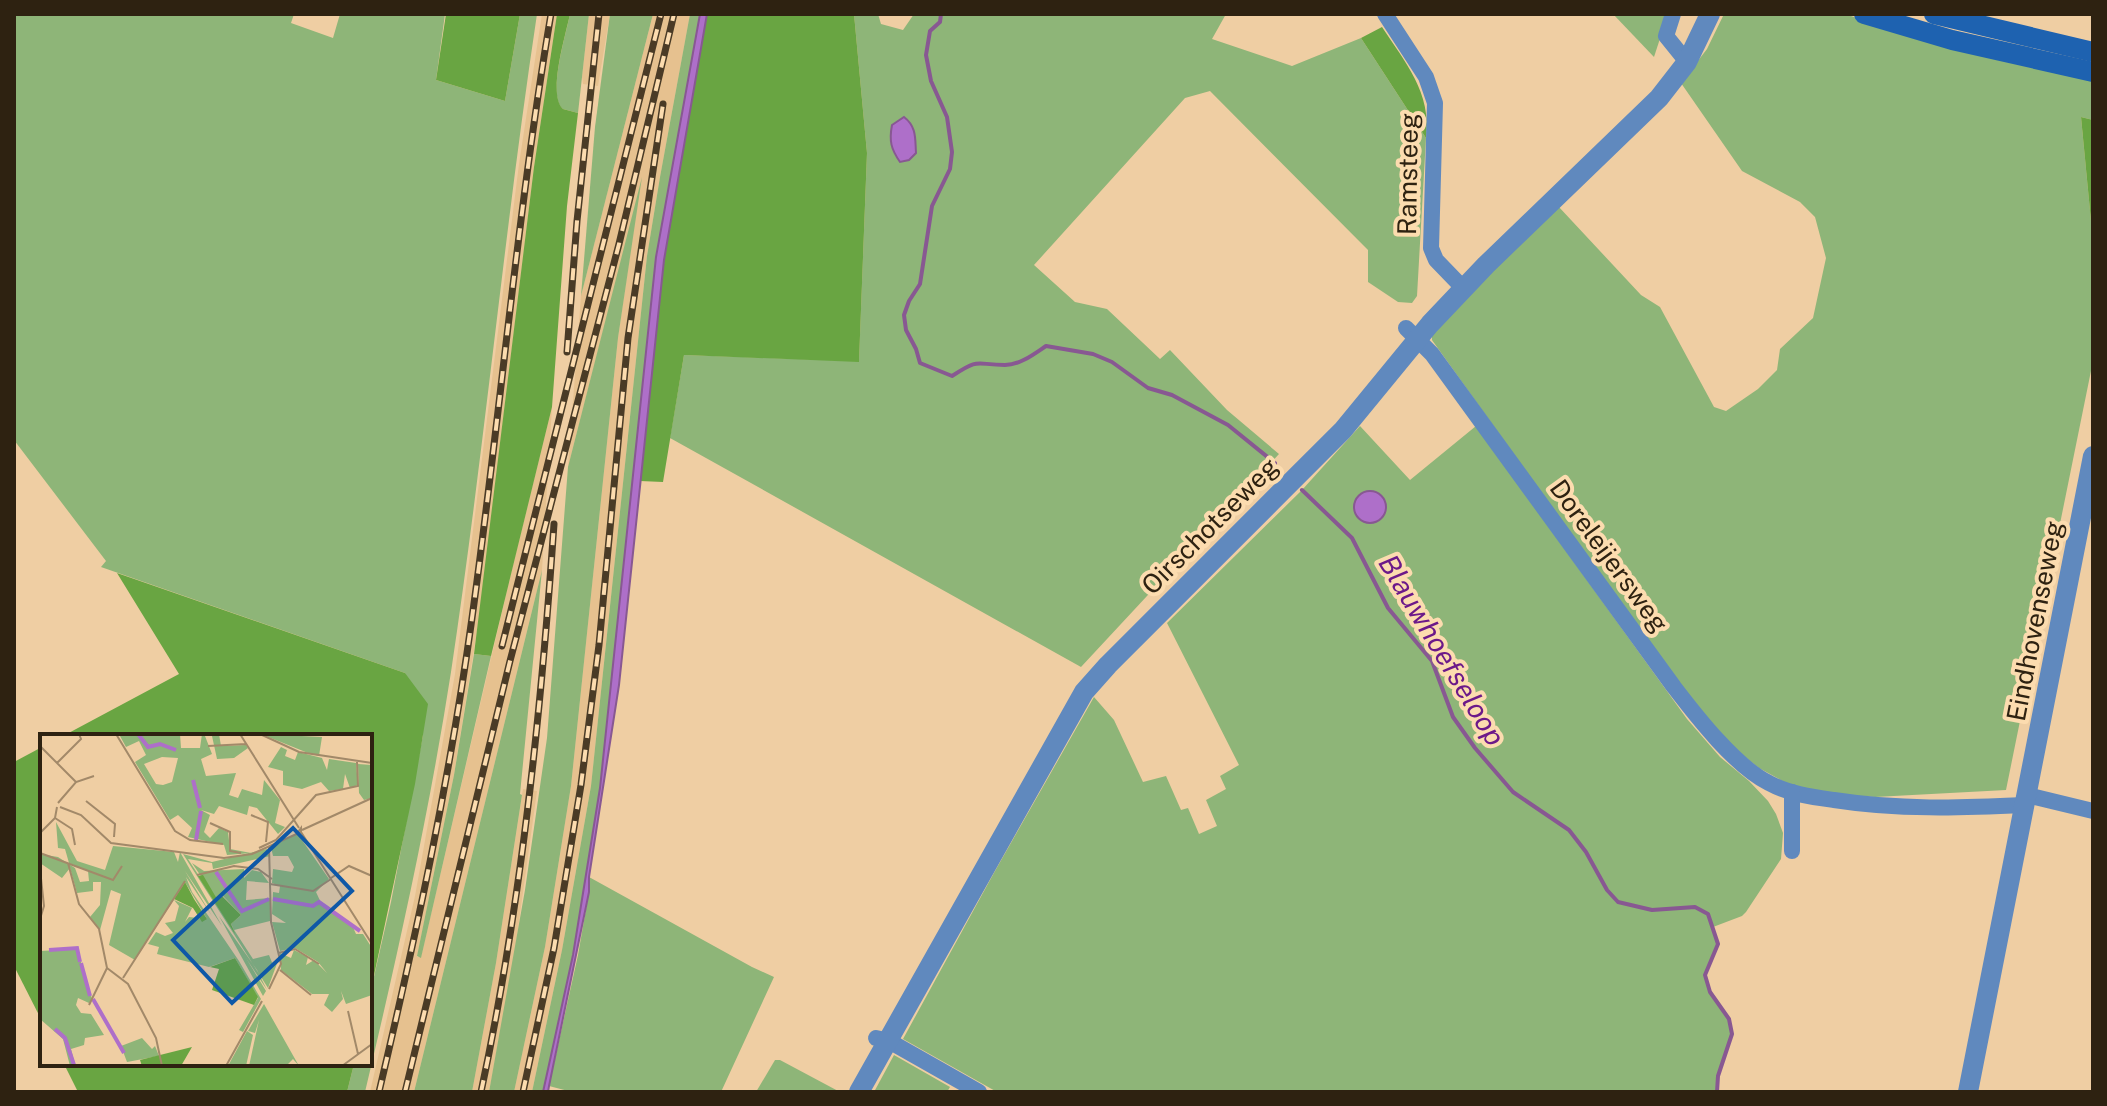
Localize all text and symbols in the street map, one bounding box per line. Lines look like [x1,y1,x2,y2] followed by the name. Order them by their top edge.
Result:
[1391,113,1424,235] street label: Ramsteeg
[1135,451,1284,600] street label: Oirschotseweg
[1544,473,1675,638] street label: Doreleijersweg
[2000,518,2069,724] street label: Eindhovenseweg
[1372,548,1512,751] water label: Blauwhoefseloop
[40,734,372,1066] inset map

